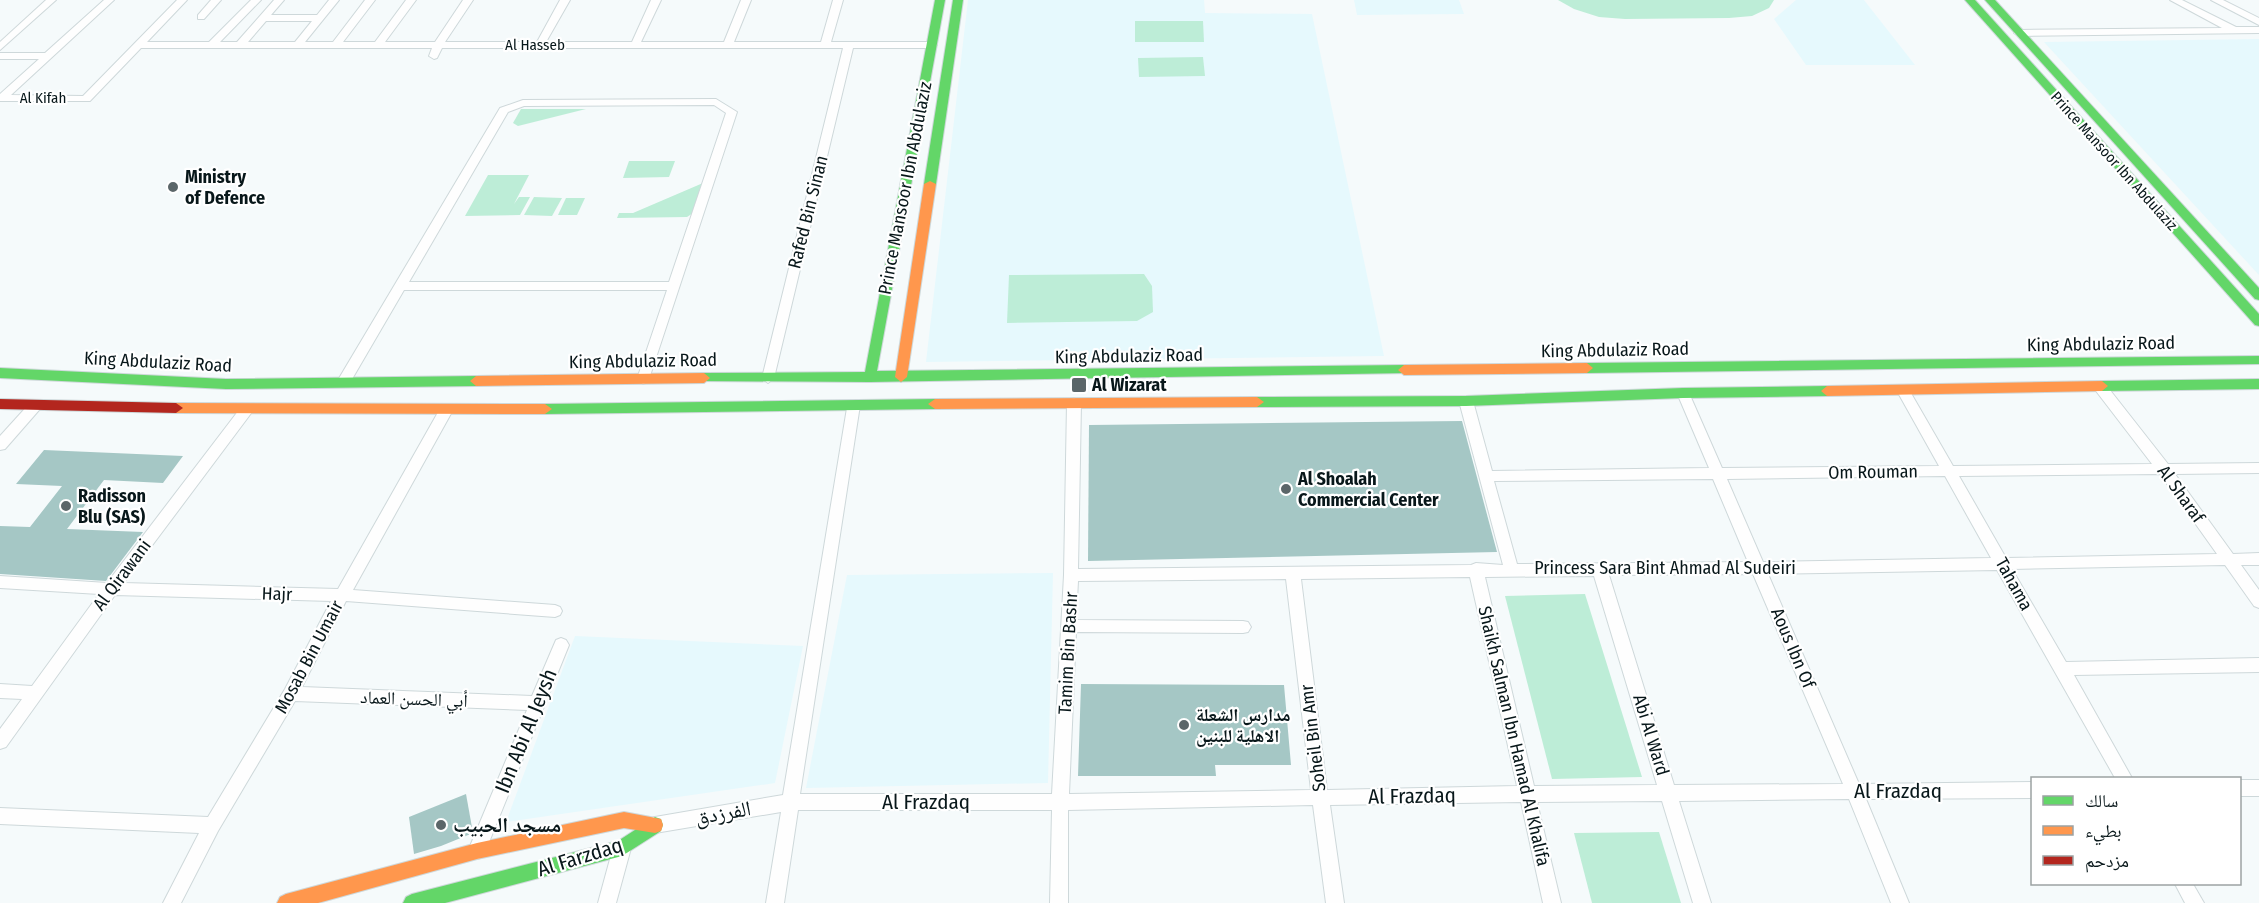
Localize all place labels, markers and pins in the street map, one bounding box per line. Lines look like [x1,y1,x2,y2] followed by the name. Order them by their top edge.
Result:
[185,166,265,209] place label: Ministry of Defence
[166,180,180,194] marker: Ministry of Defence
[1091,374,1167,396] place label: Al Wizarat
[1070,376,1088,394] marker: Al Wizarat
[1297,468,1439,511] place label: Al Shoalah Commercial Center
[1279,482,1293,496] marker: Al Shoalah Commercial Center
[78,485,146,528] place label: Radisson Blu (SAS)
[59,499,73,513] marker: Radisson Blu (SAS)
[1196,704,1290,747] place label: مدارس الشعلة الاهلية للبنين
[1177,718,1191,732] marker: مدارس الشعلة الاهلية للبنين
[453,812,561,838] place label: مسجد الحبيب
[434,818,448,832] marker: مسجد الحبيب

